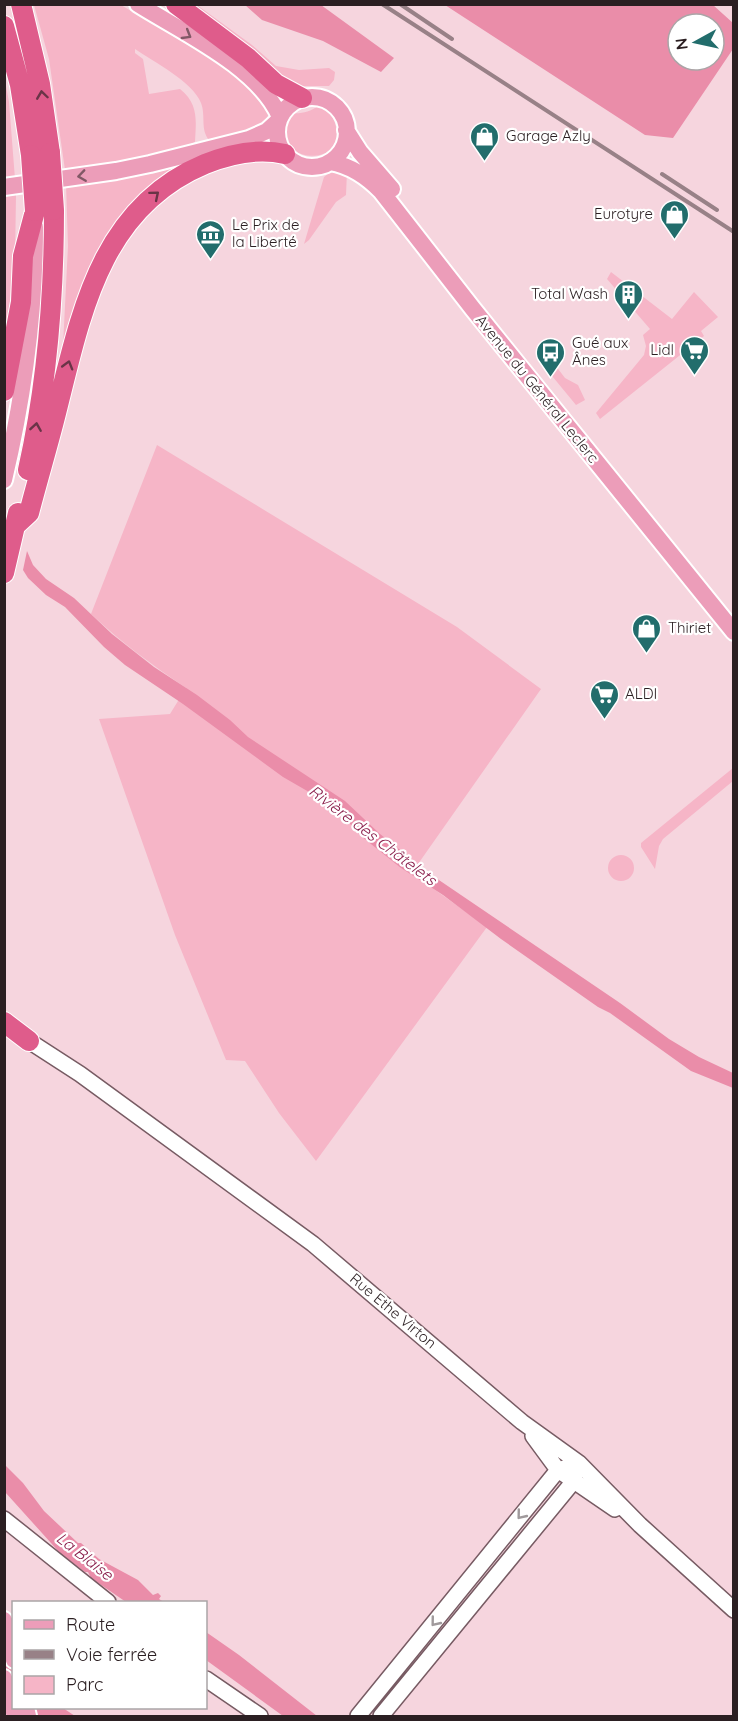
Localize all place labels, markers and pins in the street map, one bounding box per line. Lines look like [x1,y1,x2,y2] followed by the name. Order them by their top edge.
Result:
[469,120,501,162] shop icon: Garage Azly
[506,126,591,145] place label: Garage Azly
[658,198,690,240] shop icon: Eurotyre
[594,204,653,223] place label: Eurotyre
[232,215,299,251] place label: Le Prix de la Liberté
[195,218,227,260] museum icon: Le Prix de la Liberté
[613,278,645,320] building icon: Total Wash
[531,284,608,303] place label: Total Wash
[572,333,628,369] place label: Gué aux Ânes
[679,334,711,376] supermarket icon: Lidl
[535,336,567,378] bus stop icon: Gué aux Ânes
[650,340,674,359] place label: Lidl
[631,612,663,654] shop icon: Thiriet
[668,618,711,637] place label: Thiriet
[588,678,620,720] supermarket icon: ALDI
[625,684,657,703] place label: ALDI

